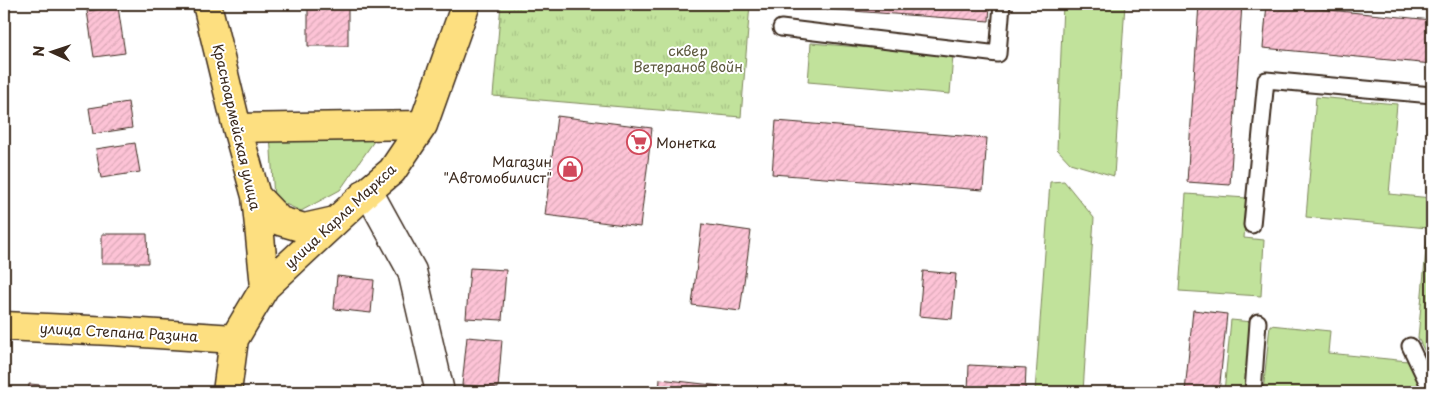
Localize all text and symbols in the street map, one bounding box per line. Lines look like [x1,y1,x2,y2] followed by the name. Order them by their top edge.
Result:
[28,28,78,78] north arrow
[633,40,743,77] park label: сквер Ветеранов войн
[208,42,266,212] street label: Красноармейская улица
[28,45,49,57] text: N
[626,129,652,155] supermarket icon: Монетка
[656,132,716,153] place label: Монетка
[443,151,552,188] place label: Магазин "Автомобилист"
[557,156,583,182] shop icon: Магазин "Автомобилист"
[279,158,401,273] street label: улица Карла Маркса
[39,317,199,347] street label: улица Степана Разина

